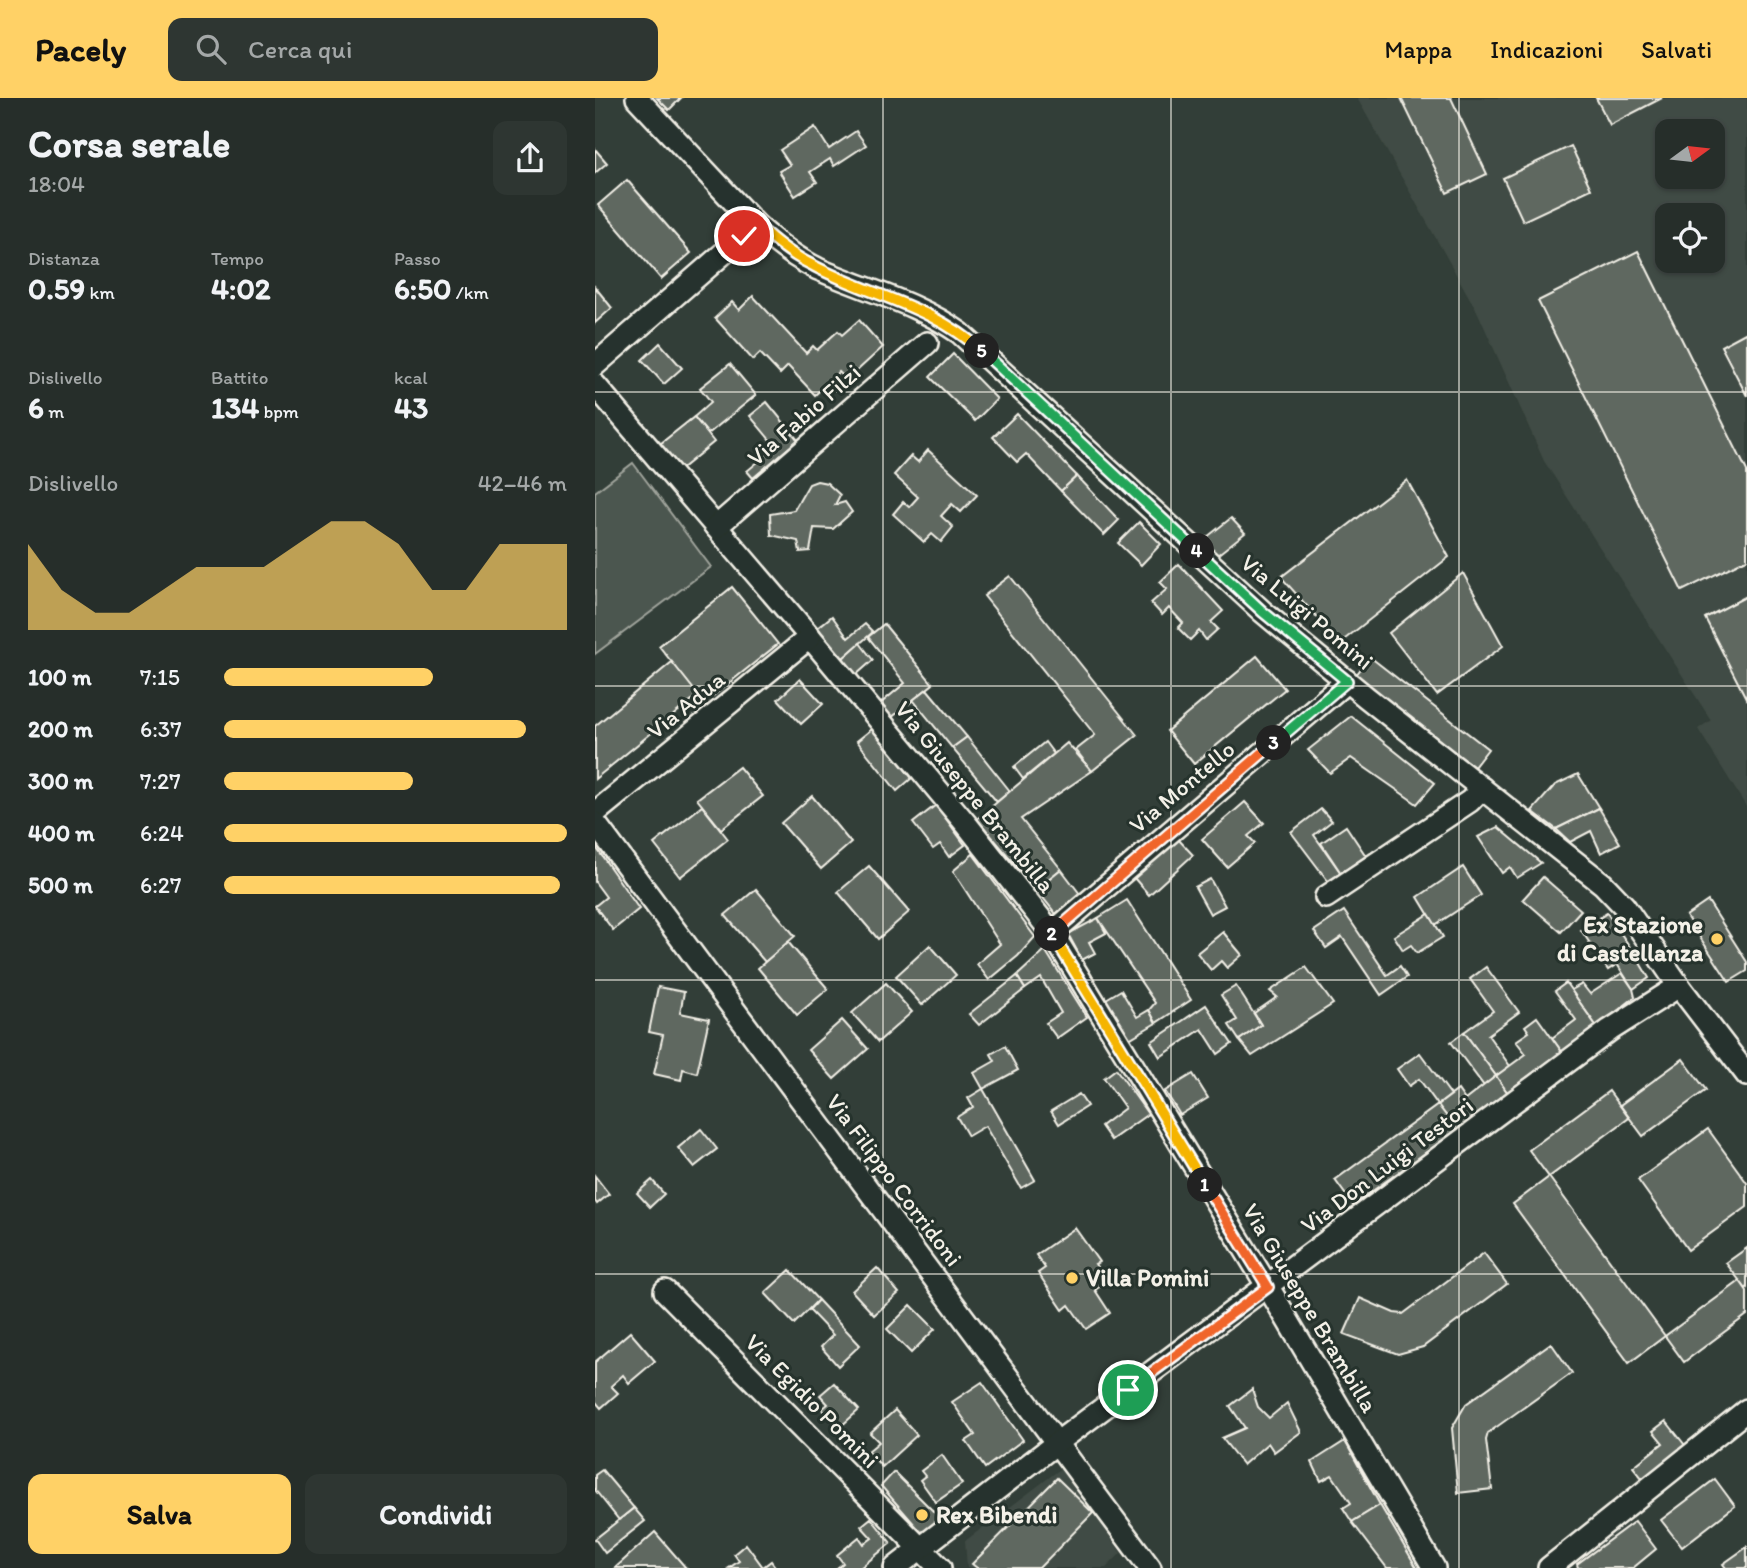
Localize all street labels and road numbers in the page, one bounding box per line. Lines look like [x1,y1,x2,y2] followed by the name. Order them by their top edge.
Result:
[741,357,866,472] street label: Via Fabio Filzi
[1235,548,1380,676] street label: Via Luigi Pomini
[641,664,731,745] street label: Via Adua
[889,695,1062,899] street label: Via Giuseppe Brambilla
[1123,734,1240,839] street label: Via Montello
[820,1088,969,1272] street label: Via Filippo Corridoni
[1295,1090,1479,1239] street label: Via Don Luigi Testori
[1237,1198,1385,1418] street label: Via Giuseppe Brambilla
[739,1328,885,1474] street label: Via Egidio Pomini

